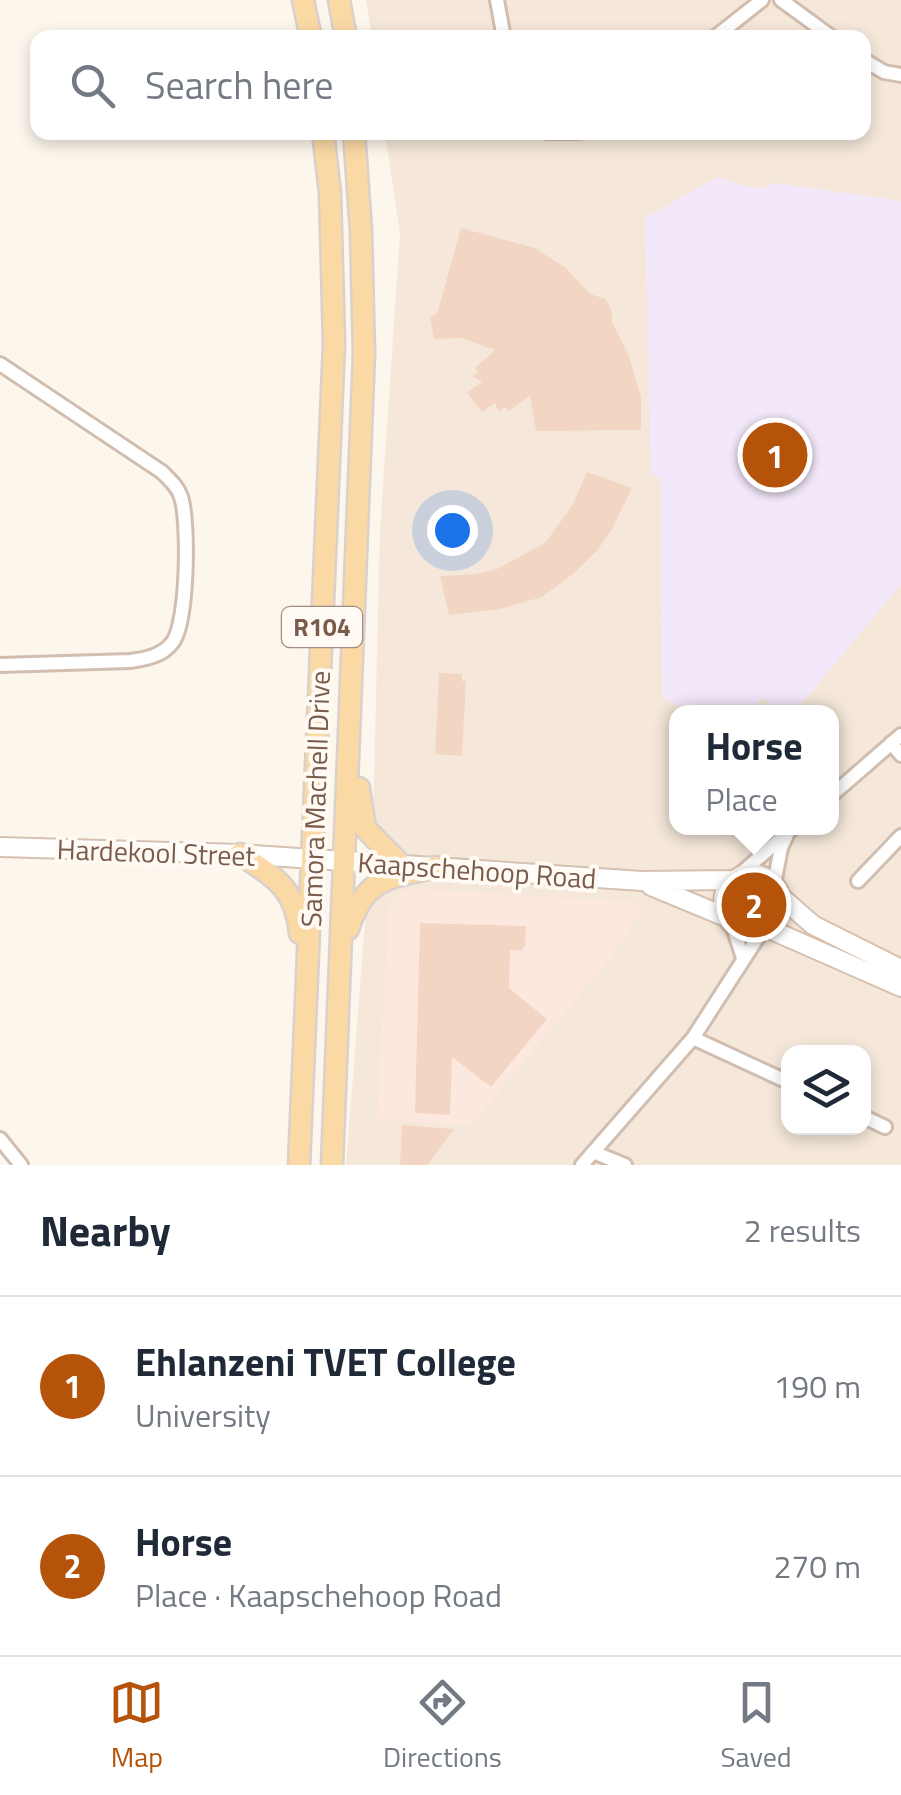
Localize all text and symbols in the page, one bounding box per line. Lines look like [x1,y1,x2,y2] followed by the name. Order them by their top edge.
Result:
[30,30,871,140] search box
[145,56,333,114] text: Search here
[65,58,120,113] icon: search
[742,418,808,492] pin: 1
[427,505,478,556] your location
[282,607,362,647] road number: R104
[289,670,341,928] street label: Samora Machell Drive
[669,705,839,835] popup
[705,717,803,775] text: Horse
[705,775,778,823] text: Place
[56,827,256,877] street label: Hardekool Street
[356,840,598,900] street label: Kaapschehoop Road
[722,868,786,942] pin: 2
[781,1045,871,1135] map controls
[781,1045,871,1135] button: layers
[40,1198,171,1262] text: Nearby
[744,1206,861,1254] text: 2 results
[135,1333,516,1391] text: Ehlanzeni TVET College
[64,1362,81,1410] text: 1
[773,1362,861,1410] text: 190 m
[135,1391,271,1439] text: University
[135,1513,232,1571] text: Horse
[64,1542,81,1590] text: 2
[773,1542,861,1590] text: 270 m
[135,1571,502,1619] text: Place · Kaapschehoop Road
[109,1675,164,1778] tab: Map
[383,1675,502,1778] tab: Directions
[720,1675,792,1778] tab: Saved

